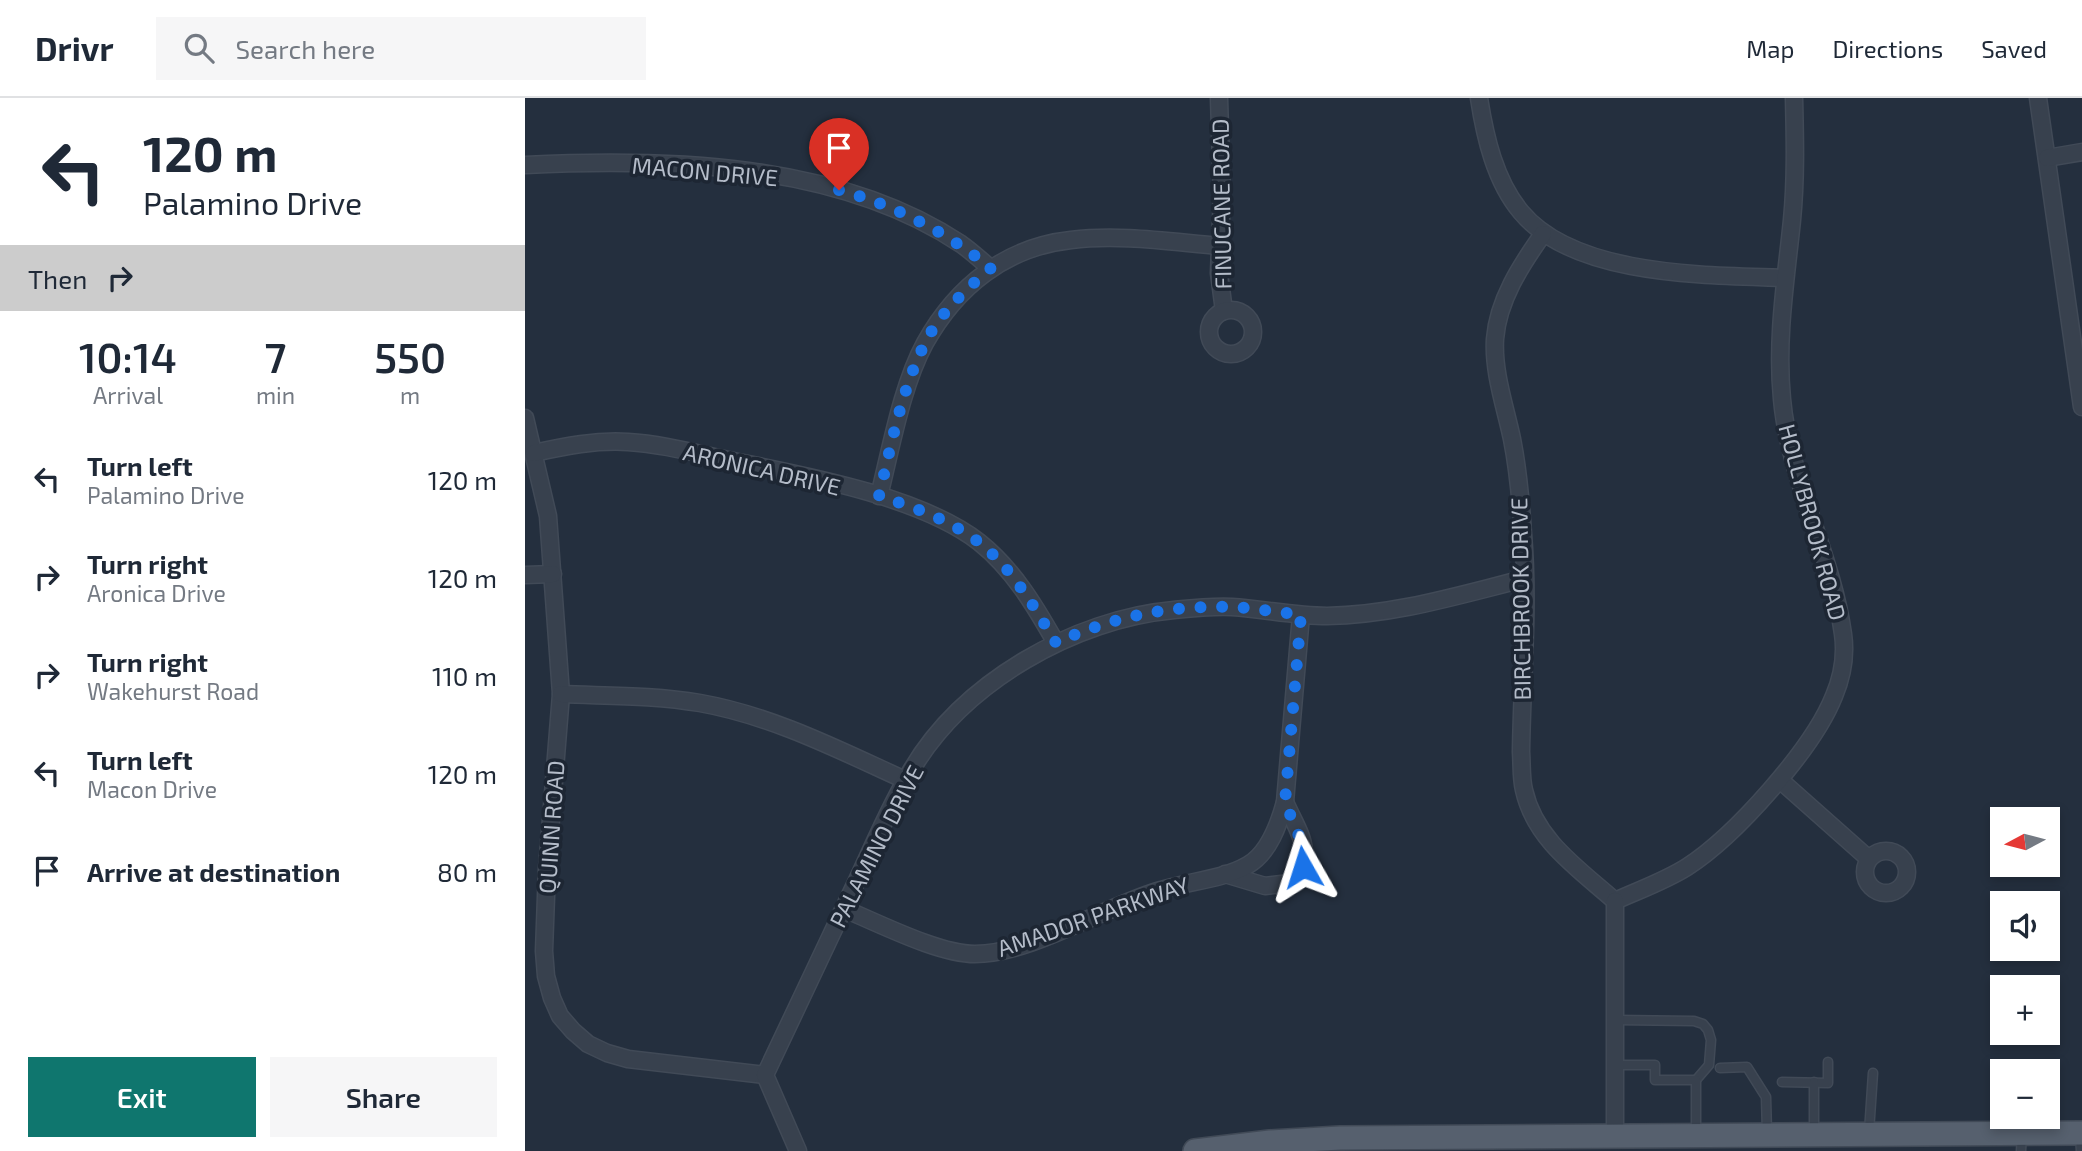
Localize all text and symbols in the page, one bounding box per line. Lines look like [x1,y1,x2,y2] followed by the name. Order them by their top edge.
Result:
[156,17,646,80] search box
[35,28,114,68] text: Drivr
[180,29,218,67] icon: search
[236,33,375,64] text: Search here
[1746,34,1794,63] text: Map
[1832,34,1943,63] text: Directions
[1981,34,2047,63] text: Saved
[809,118,869,190] pin
[1206,118,1236,290] street label: FINUCANE ROAD
[143,123,277,182] text: 120 m
[28,126,119,217] icon: left
[820,129,858,167] icon: arrive
[631,151,779,191] street label: MACON DRIVE
[143,183,362,221] text: Palamino Drive
[101,259,139,297] icon: right
[28,263,87,294] text: Then
[79,331,177,381] text: 10:14
[265,331,286,381] text: 7
[374,331,446,381] text: 550
[93,381,163,409] text: Arrival
[256,381,295,409] text: min
[400,381,420,409] text: m
[1773,421,1853,623] street label: HOLLYBROOK ROAD
[681,437,843,501] street label: ARONICA DRIVE
[87,450,193,481] text: Turn left
[28,460,66,498] icon: left
[428,464,497,495] text: 120 m
[87,481,245,509] text: Palamino Drive
[1504,497,1536,701] street label: BIRCHBROOK DRIVE
[87,548,208,579] text: Turn right
[28,558,66,596] icon: right
[428,562,497,593] text: 120 m
[87,579,226,607] text: Aronica Drive
[87,646,208,677] text: Turn right
[28,656,66,694] icon: right
[432,660,497,691] text: 110 m
[87,677,259,705] text: Wakehurst Road
[87,744,193,775] text: Turn left
[28,754,66,792] icon: left
[428,758,497,789] text: 120 m
[532,760,570,894] street label: QUINN ROAD
[823,760,929,932] street label: PALAMINO DRIVE
[87,775,217,803] text: Macon Drive
[1990,807,2060,877] north arrow
[1990,807,2060,1129] map controls
[1266,830,1340,904] position arrow
[28,852,66,890] icon: arrive
[87,856,340,887] text: Arrive at destination
[437,856,497,887] text: 80 m
[993,870,1193,962] street label: AMADOR PARKWAY
[1990,891,2060,961] button: sound
[1990,975,2060,1045] button: +
[28,1057,256,1137] button: Exit
[270,1057,497,1137] button: Share
[1990,1059,2060,1129] button: −

